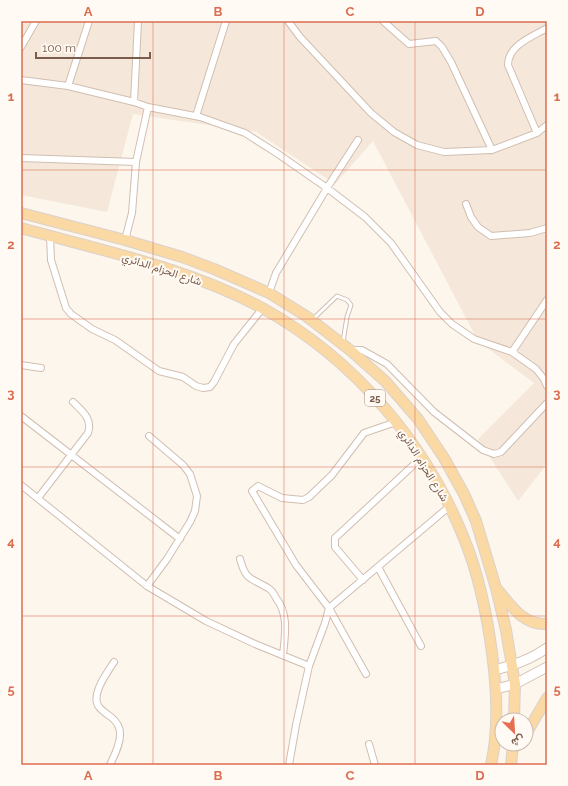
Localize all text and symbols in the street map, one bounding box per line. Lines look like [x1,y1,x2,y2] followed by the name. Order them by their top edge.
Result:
[84,4,93,19] text: A
[214,4,223,19] text: B
[346,4,355,19] text: C
[475,4,485,19] text: D
[36,34,150,60] scale bar
[42,41,76,55] text: 100 m
[8,89,15,104] text: 1
[554,89,561,104] text: 1
[7,237,15,252] text: 2
[553,237,561,252] text: 2
[119,250,204,291] street label: شارع الحزام الدائري
[7,386,15,401] text: 3
[553,386,561,401] text: 3
[365,390,385,406] road number: 25
[394,427,451,506] street label: شارع الحزام الدائري
[7,534,15,549] text: 4
[553,534,561,549] text: 4
[7,682,15,697] text: 5
[553,682,561,697] text: 5
[494,712,534,752] north arrow
[509,732,527,749] text: ش
[84,768,93,783] text: A
[214,768,223,783] text: B
[346,768,355,783] text: C
[475,768,485,783] text: D

